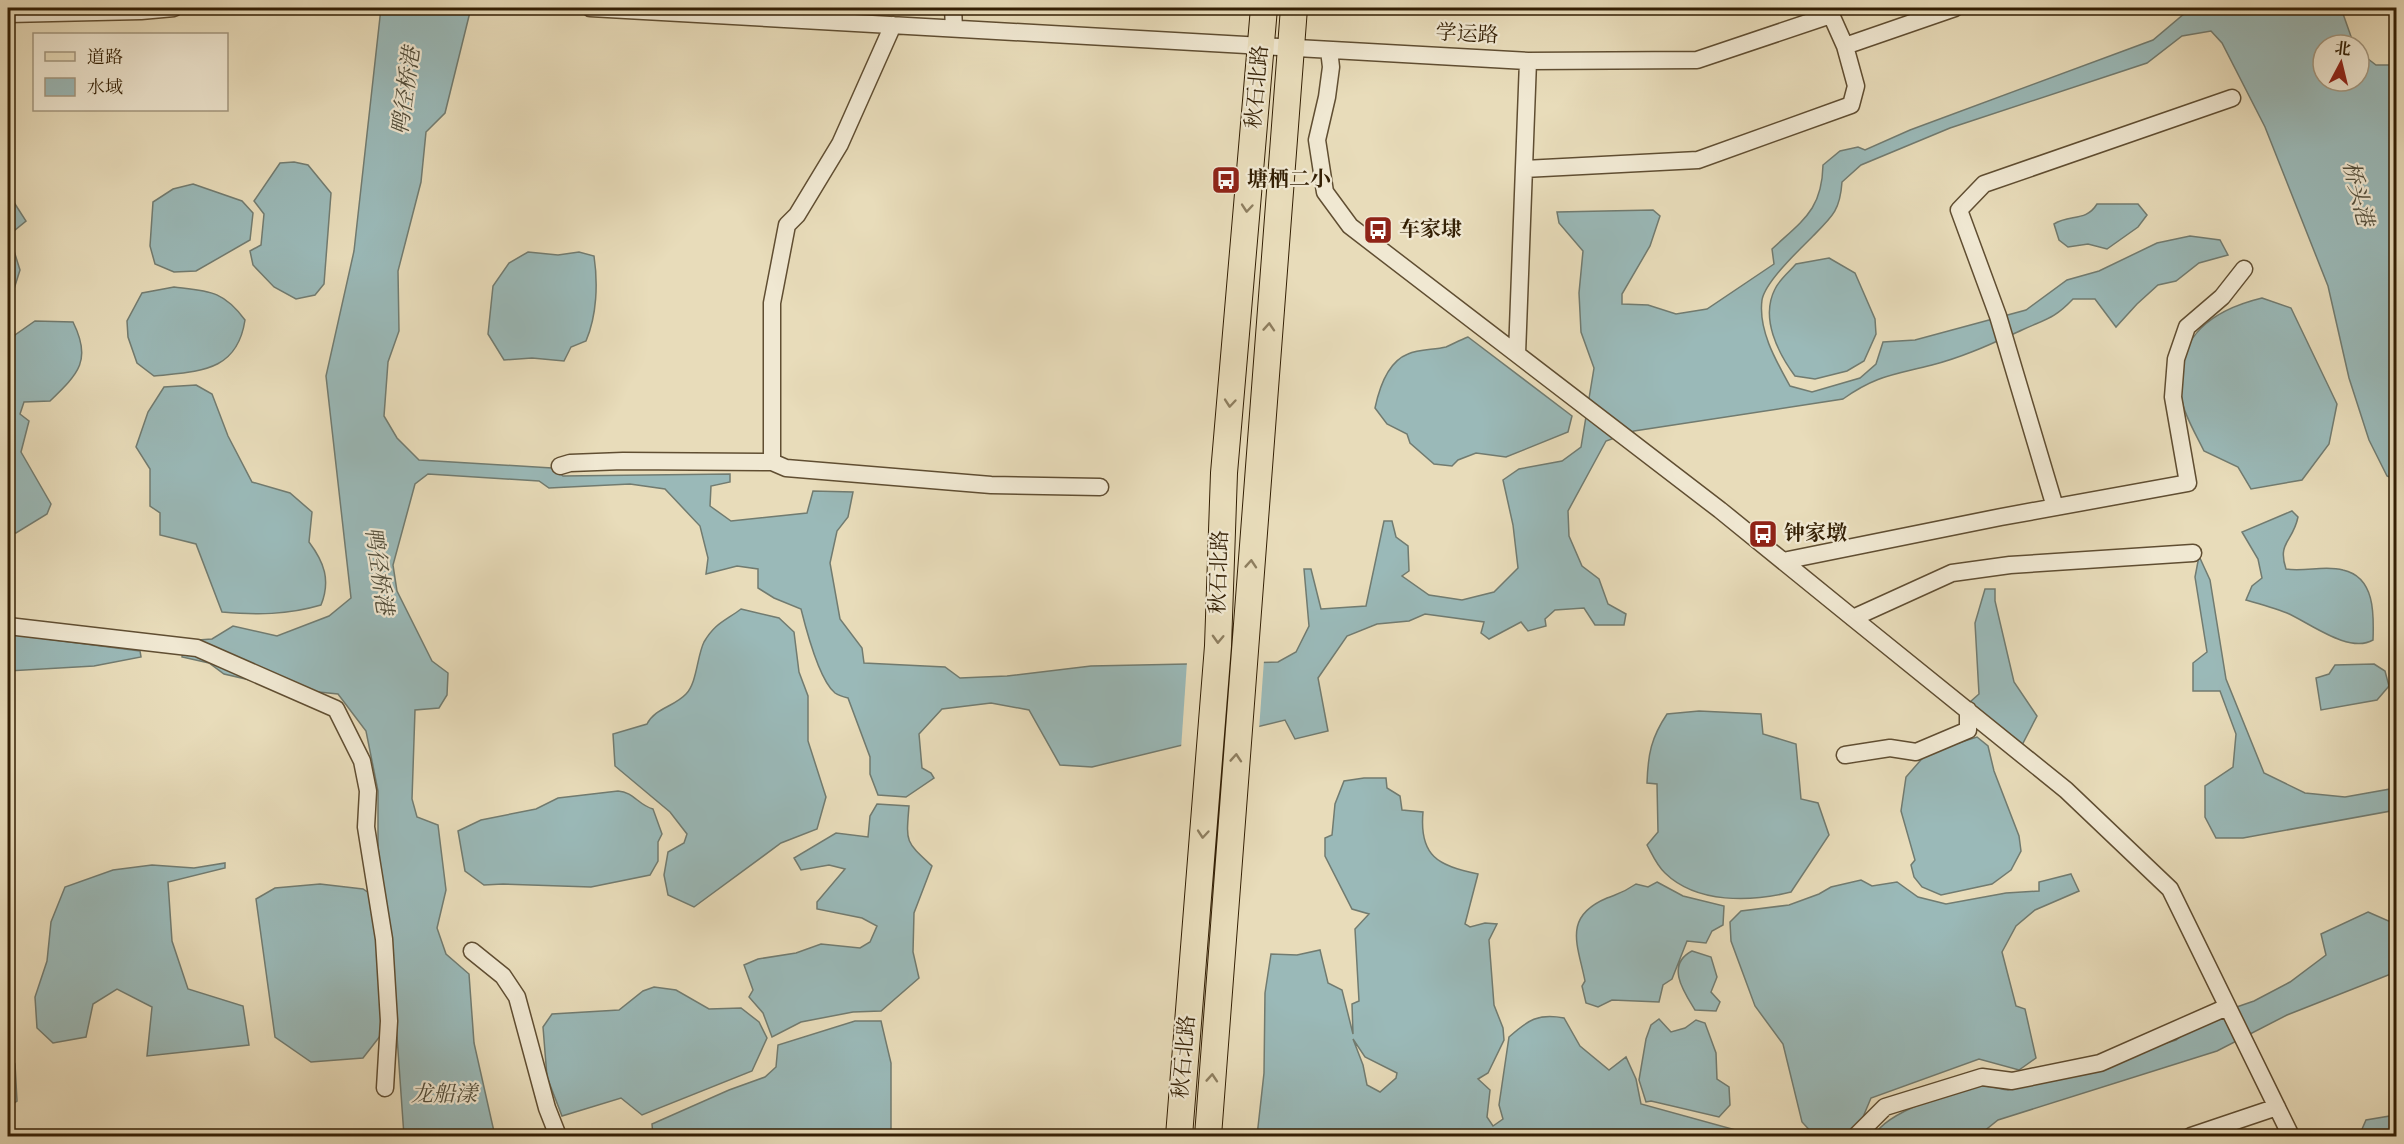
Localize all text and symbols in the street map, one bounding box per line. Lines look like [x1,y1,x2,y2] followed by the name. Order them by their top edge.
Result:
[1435,21,1499,47] street label: 学运路
[33,33,228,111] legend
[2311,33,2371,93] north arrow
[2334,39,2352,59] text: 北
[388,43,424,136] water label: 鸭径桥港
[1242,44,1272,130] street label: 秋石北路
[87,47,123,67] text: 道路
[87,77,123,97] text: 水域
[2338,159,2378,232] water label: 桥头港
[1210,164,1242,196] bus stop icon: 塘栖二小
[1247,167,1331,191] place label: 塘栖二小
[1241,204,1254,213] one-way arrow
[1362,214,1394,246] bus stop icon: 车家埭
[1399,217,1462,241] place label: 车家埭
[1263,323,1276,332] one-way arrow
[1224,398,1237,407] one-way arrow
[1747,518,1779,550] bus stop icon: 钟家墩
[1784,521,1847,545] place label: 钟家墩
[361,526,397,619] water label: 鸭径桥港
[1206,530,1232,614] street label: 秋石北路
[1245,559,1258,568] one-way arrow
[1212,635,1225,644] one-way arrow
[1230,754,1243,763] one-way arrow
[1197,829,1210,838] one-way arrow
[1169,1014,1199,1100] street label: 秋石北路
[1205,1074,1218,1083] one-way arrow
[411,1082,480,1106] water label: 龙船漾

